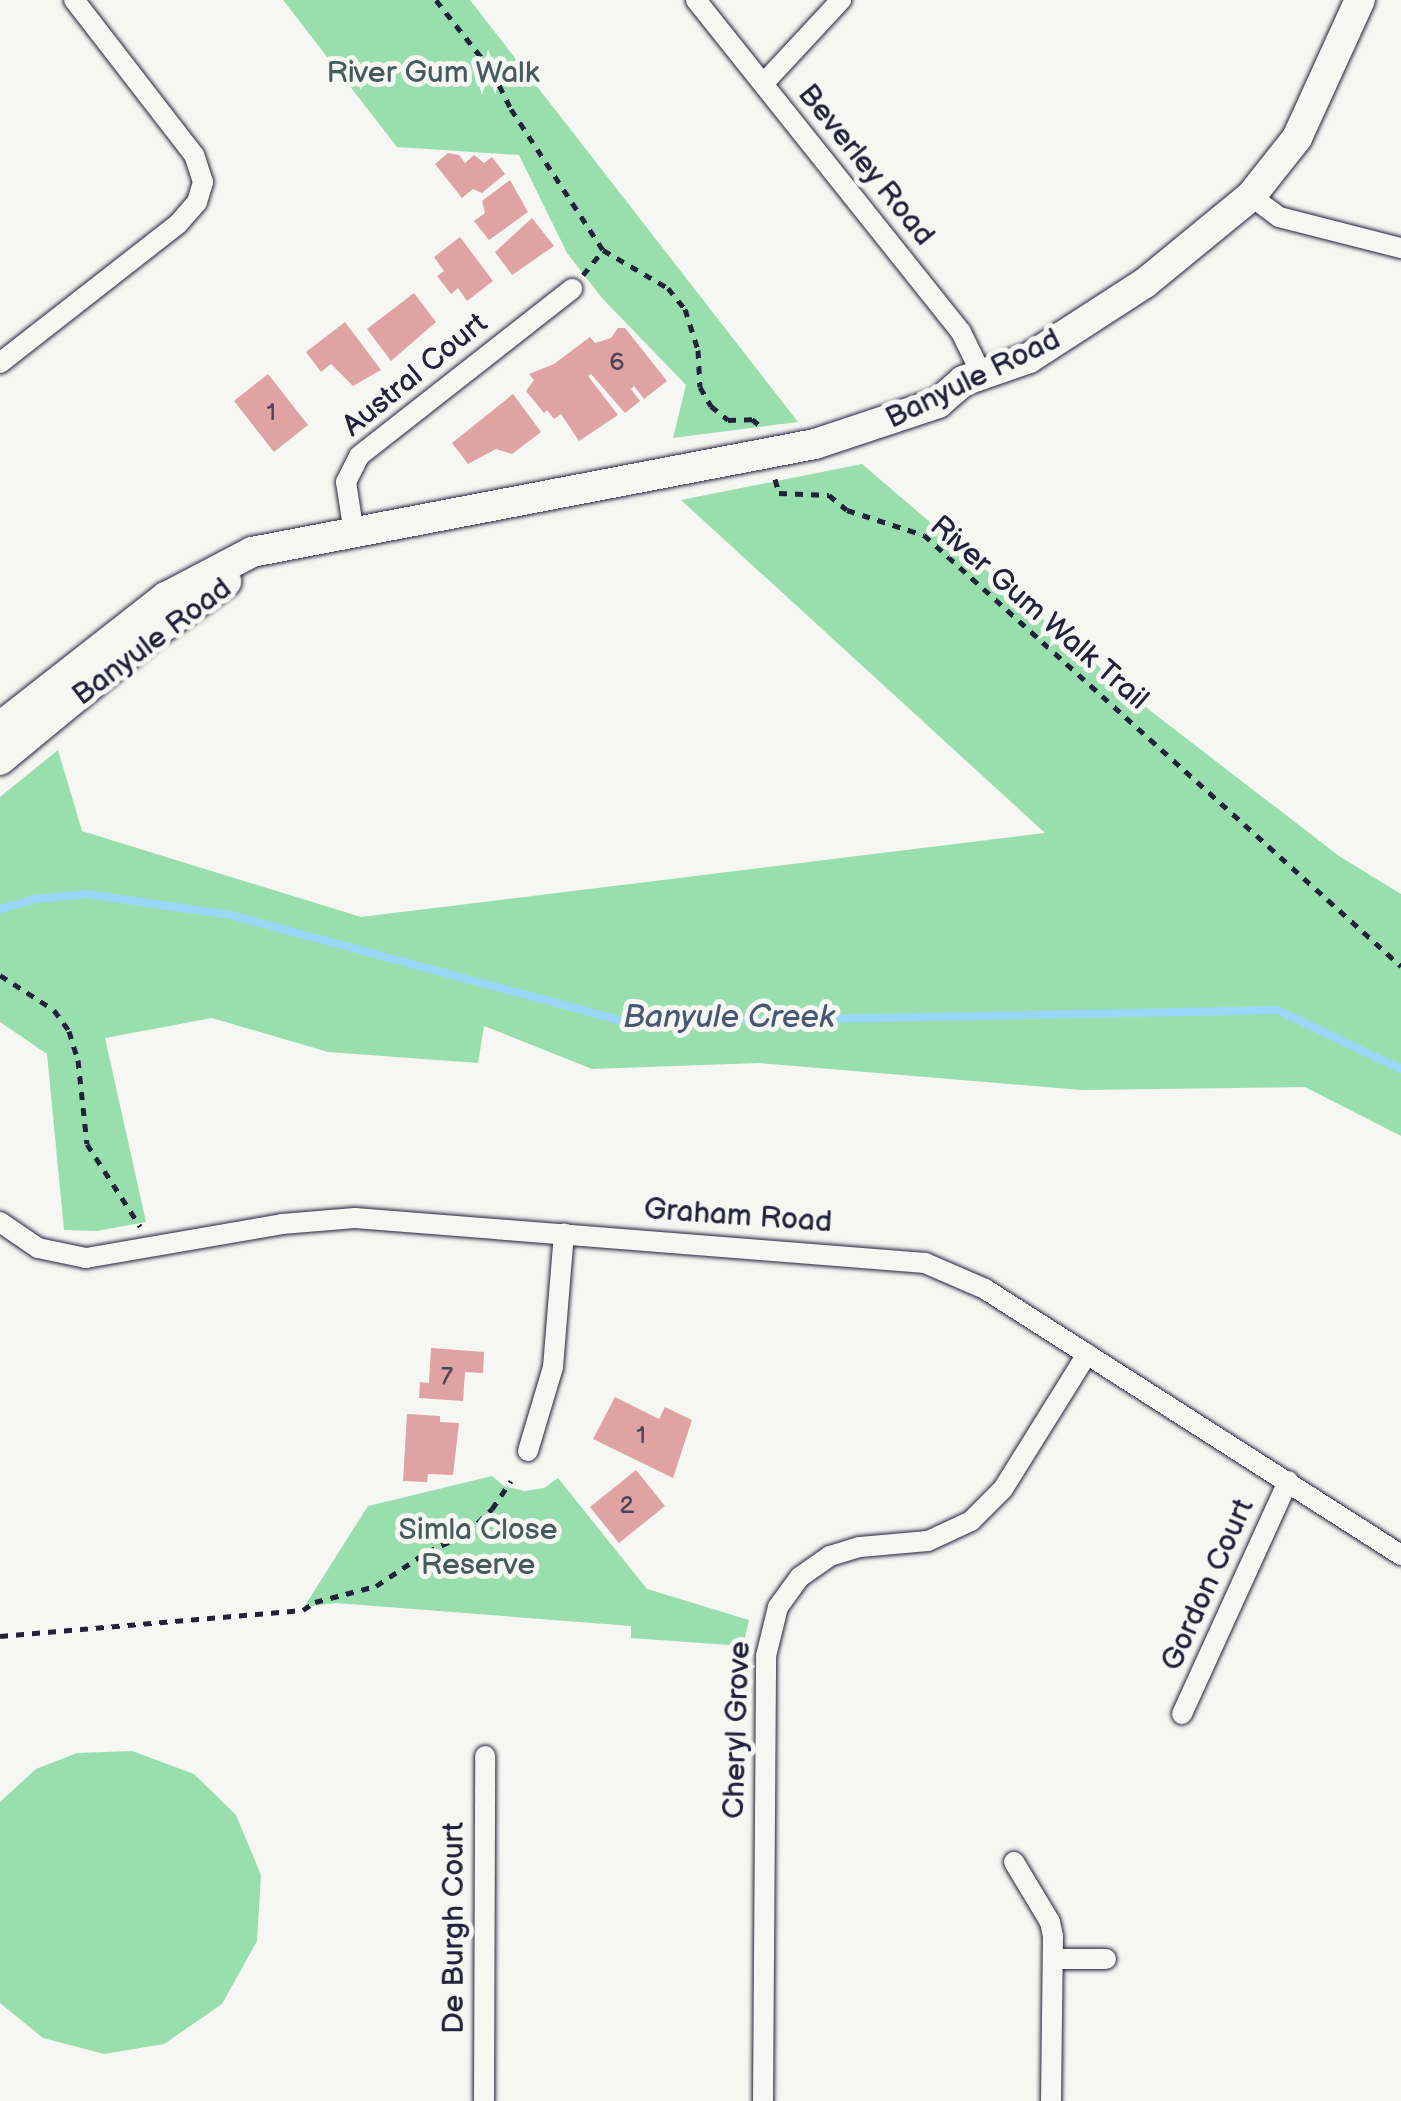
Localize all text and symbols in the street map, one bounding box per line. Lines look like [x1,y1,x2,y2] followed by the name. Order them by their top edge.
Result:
[326,55,540,91] park label: River Gum Walk
[789,76,943,254] street label: Beverley Road
[335,306,495,444] street label: Austral Court
[880,321,1066,437] street label: Banyule Road
[609,348,625,378] house number: 6
[266,398,276,428] house number: 1
[922,508,1156,718] street label: River Gum Walk Trail
[65,571,239,713] street label: Banyule Road
[623,999,835,1037] water label: Banyule Creek
[643,1191,833,1241] street label: Graham Road
[441,1362,453,1392] house number: 7
[636,1421,646,1451] house number: 1
[620,1491,634,1521] house number: 2
[1154,1494,1262,1676] street label: Gordon Court
[398,1512,558,1582] park label: Simla Close Reserve
[716,1641,758,1819] street label: Cheryl Grove
[436,1822,472,2034] street label: De Burgh Court

